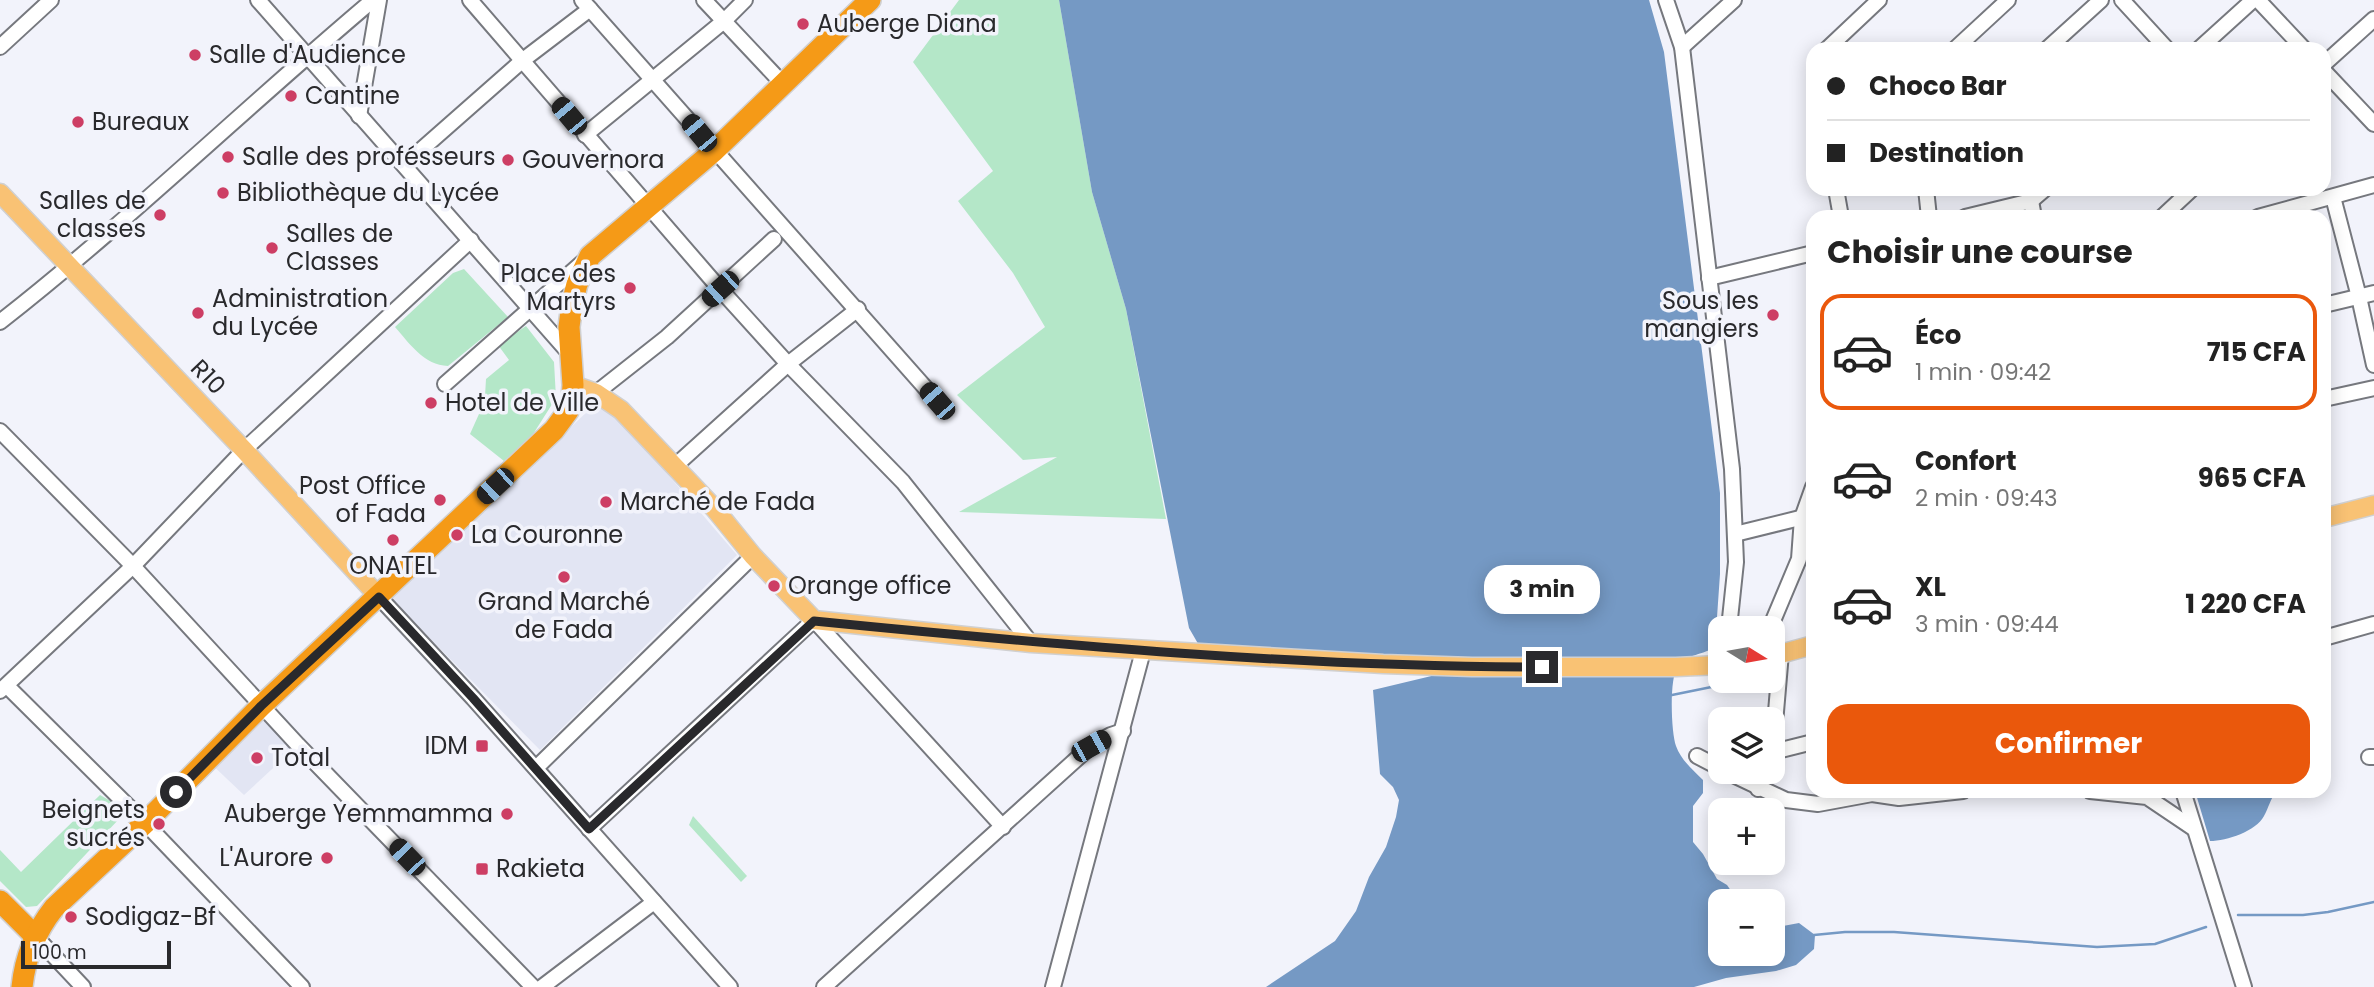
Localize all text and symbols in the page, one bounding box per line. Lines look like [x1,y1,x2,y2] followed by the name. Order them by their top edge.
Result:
[817,7,997,40] place label: Auberge Diana
[795,16,811,32] marker: Auberge Diana
[209,38,406,71] place label: Salle d'Audience
[187,47,203,63] marker: Salle d'Audience
[1869,68,2007,104] text: Choco Bar
[305,79,400,112] place label: Cantine
[283,88,299,104] marker: Cantine
[548,93,591,139] car
[92,105,189,138] place label: Bureaux
[678,110,721,156] car
[70,114,86,130] marker: Bureaux
[1869,135,2024,171] text: Destination
[242,140,496,173] place label: Salle des profésseurs
[522,143,665,176] place label: Gouvernora
[220,149,236,165] marker: Salle des profésseurs
[500,152,516,168] marker: Gouvernora
[237,176,499,209] place label: Bibliothèque du Lycée
[39,184,146,245] place label: Salles de classes
[215,185,231,201] marker: Bibliothèque du Lycée
[152,207,168,223] marker: Salles de classes
[286,217,393,278] place label: Salles de Classes
[1827,229,2133,274] text: Choisir une course
[264,240,280,256] marker: Salles de Classes
[500,257,616,318] place label: Place des Martyrs
[698,267,743,311] car
[622,280,638,296] marker: Place des Martyrs
[212,282,388,343] place label: Administration du Lycée
[1644,284,1759,345] place label: Sous les mangiers
[190,305,206,321] marker: Administration du Lycée
[1765,307,1781,323] marker: Sous les mangiers
[1915,317,1961,353] text: Éco
[1831,321,1894,384] icon: car
[2207,334,2306,370] text: 715 CFA
[184,352,233,402] street label: R10
[1915,356,2051,388] text: 1 min · 09:42
[916,378,959,424] car
[445,386,599,419] place label: Hotel de Ville
[423,395,439,411] marker: Hotel de Ville
[1915,443,2017,479] text: Confort
[1831,447,1894,510] icon: car
[2198,460,2306,496] text: 965 CFA
[473,464,518,508] car
[299,469,426,530] place label: Post Office of Fada
[1915,482,2057,514] text: 2 min · 09:43
[620,485,815,518] place label: Marché de Fada
[432,492,448,508] marker: Post Office of Fada
[598,494,614,510] marker: Marché de Fada
[471,518,623,551] place label: La Couronne
[449,527,465,543] marker: La Couronne
[385,532,401,548] marker: ONATEL
[349,549,437,582] place label: ONATEL
[1484,566,1600,614] callout: 3 min
[556,569,572,585] marker: Grand Marché de Fada
[788,569,951,602] place label: Orange office
[1915,569,1946,605] text: XL
[1509,573,1575,605] text: 3 min
[1831,573,1894,636] icon: car
[766,578,782,594] marker: Orange office
[478,585,650,646] place label: Grand Marché de Fada
[2185,586,2306,622] text: 1 220 CFA
[1915,608,2059,640] text: 3 min · 09:44
[1708,616,1785,693] north arrow
[1708,616,1785,966] map controls
[1526,651,1558,683] route end
[1827,704,2310,784] button: Confirmer
[1708,707,1785,784] button: layers
[1068,727,1115,765] car
[424,729,468,762] place label: IDM
[474,738,490,754] marker: IDM
[271,741,330,774] place label: Total
[249,750,265,766] marker: Total
[160,776,192,808] route start
[42,793,145,854] place label: Beignets sucrés
[224,797,493,830] place label: Auberge Yemmamma
[1708,798,1785,875] button: +
[499,806,515,822] marker: Auberge Yemmamma
[151,816,167,832] marker: Beignets sucrés
[385,835,430,879] car
[219,841,313,874] place label: L'Aurore
[319,850,335,866] marker: L'Aurore
[496,852,585,885] place label: Rakieta
[474,861,490,877] marker: Rakieta
[1708,889,1785,966] button: −
[85,900,216,933] place label: Sodigaz-Bf
[63,909,79,925] marker: Sodigaz-Bf
[21,938,172,970] scale bar
[32,939,87,966] text: 100 m

